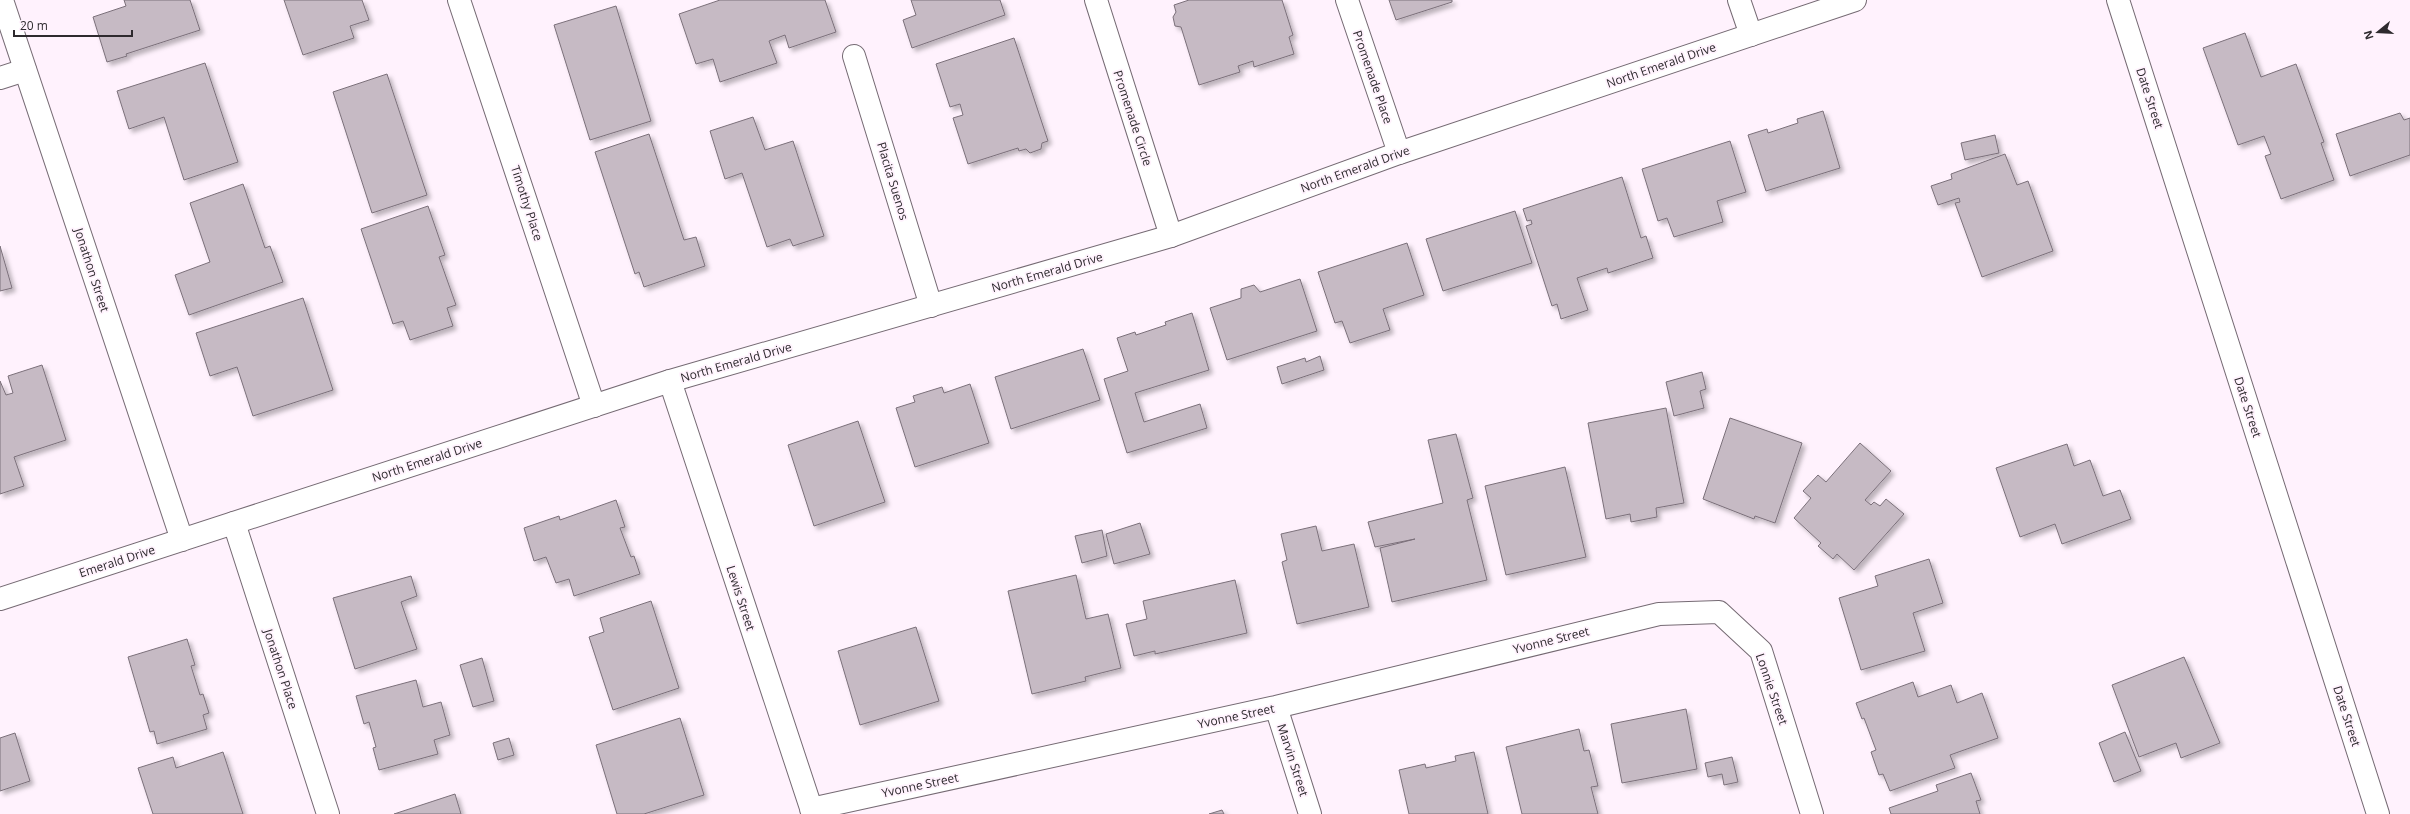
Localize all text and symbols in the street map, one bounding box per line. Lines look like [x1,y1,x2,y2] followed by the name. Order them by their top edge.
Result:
[14,12,132,38] scale bar
[2358,12,2398,52] north arrow
[20,17,48,34] text: 20 m
[1349,28,1397,126] street label: Promenade Place
[2359,29,2377,42] text: N
[1604,38,1718,92] street label: North Emerald Drive
[2132,65,2168,131] street label: Date Street
[1110,68,1157,168] street label: Promenade Circle
[873,140,913,222] street label: Placita Suenos
[1298,141,1412,197] street label: North Emerald Drive
[507,163,547,243] street label: Timothy Place
[70,225,114,314] street label: Jonathon Street
[989,248,1105,296] street label: North Emerald Drive
[678,338,794,386] street label: North Emerald Drive
[2230,374,2266,440] street label: Date Street
[370,434,484,486] street label: North Emerald Drive
[77,541,157,581] street label: Emerald Drive
[722,563,760,633] street label: Lewis Street
[1511,622,1591,658] street label: Yvonne Street
[260,626,302,711] street label: Jonathon Place
[1752,651,1792,727] street label: Lonnie Street
[2329,683,2365,749] street label: Date Street
[1196,700,1276,732] street label: Yvonne Street
[1273,722,1313,798] street label: Marvin Street
[880,769,960,801] street label: Yvonne Street

